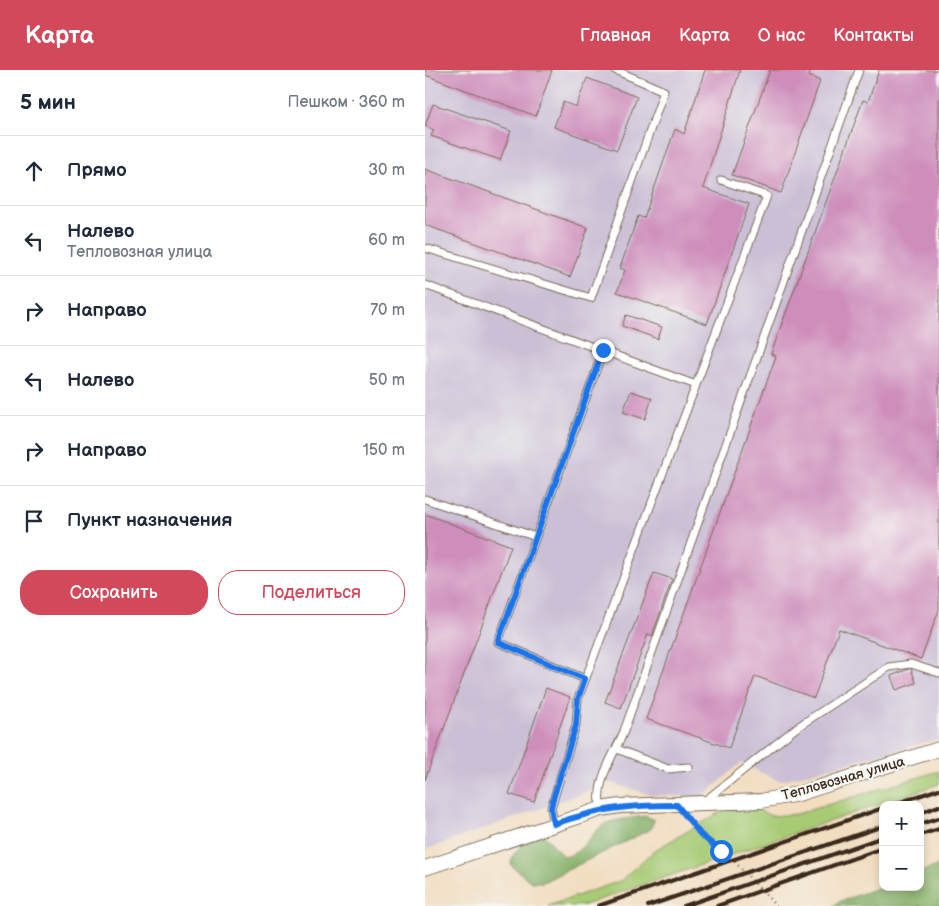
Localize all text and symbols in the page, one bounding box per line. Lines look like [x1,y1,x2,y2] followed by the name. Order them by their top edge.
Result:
[25,21,94,50] text: Карта
[580,25,651,46] text: Главная
[679,25,730,46] text: Карта
[758,25,805,46] text: О нас
[833,25,914,46] text: Контакты
[20,90,76,115] text: 5 мин
[288,93,405,112] text: Пешком · 360 m
[20,157,48,185] icon: ahead
[67,159,127,182] text: Прямо
[368,161,405,180] text: 30 m
[67,220,134,243] text: Налево
[20,227,48,255] icon: left
[368,231,405,250] text: 60 m
[67,243,212,262] text: Тепловозная улица
[20,297,48,325] icon: right
[67,299,147,322] text: Направо
[370,301,405,320] text: 70 m
[592,339,615,362] route end
[20,367,48,395] icon: left
[67,369,134,392] text: Налево
[369,371,405,390] text: 50 m
[20,437,48,465] icon: right
[67,439,147,462] text: Направо
[363,441,405,460] text: 150 m
[20,507,48,535] icon: arrive
[67,509,232,532] text: Пункт назначения
[20,570,208,615] button: Сохранить
[218,570,405,615] button: Поделиться
[780,753,907,804] street label: Тепловозная улица
[879,801,924,891] map controls
[879,801,924,846] button: +
[710,840,733,863] route start
[879,846,924,891] button: −

